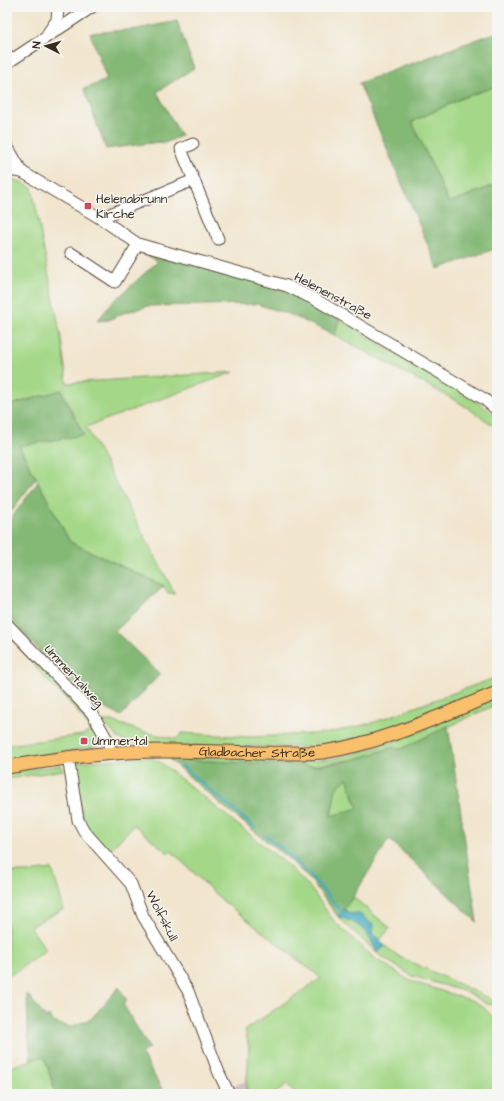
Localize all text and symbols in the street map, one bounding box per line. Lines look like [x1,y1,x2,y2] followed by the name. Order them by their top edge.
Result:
[26,26,66,66] north arrow
[29,41,44,49] text: N
[96,190,168,223] place label: Helenabrunn Kirche
[83,201,93,211] marker: Helenabrunn Kirche
[291,268,375,324] street label: Helenenstraße
[39,641,108,712] street label: Ummertalweg
[92,732,148,750] place label: Ummertal
[79,736,89,746] marker: Ummertal
[199,742,315,762] street label: Gladbacher Straße
[142,888,182,944] street label: Wolfskull

